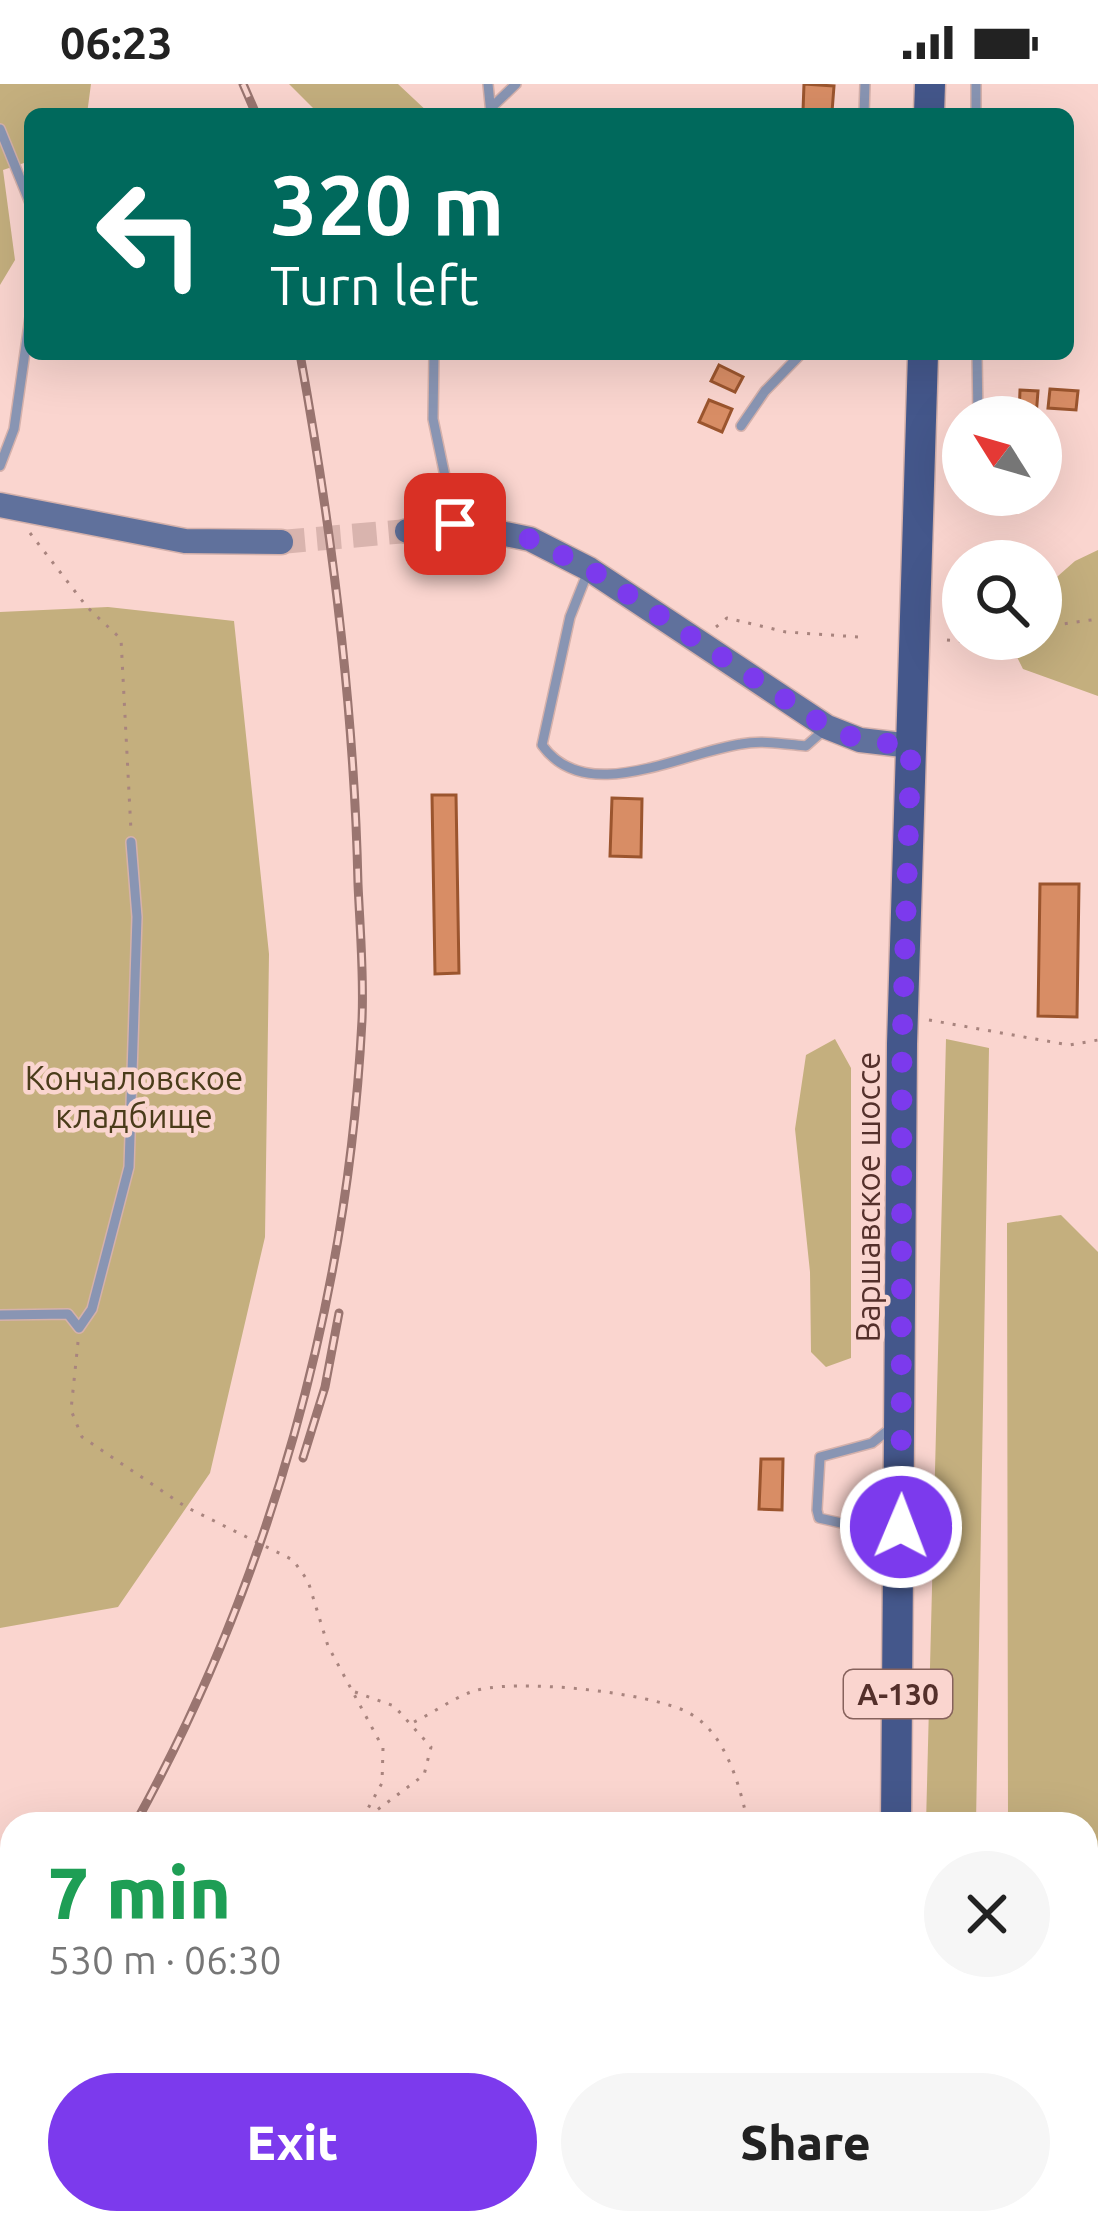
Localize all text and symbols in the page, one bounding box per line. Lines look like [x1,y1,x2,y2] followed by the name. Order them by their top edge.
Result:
[60,17,173,68] text: 06:23
[72,156,228,312] icon: left
[270,157,504,251] text: 320 m
[270,255,479,315] text: Turn left
[942,396,1062,516] north arrow
[942,396,1062,660] map controls
[404,473,506,575] pin
[422,491,488,557] icon: arrive
[942,540,1062,660] button: search
[849,1052,886,1342] street label: Варшавское шоссе
[25,1059,243,1134] park label: Кончаловское кладбище
[838,1464,964,1590] position arrow
[844,1670,952,1718] road number: А-130
[924,1851,1050,1977] button: close
[48,1852,231,1933] text: 7 min
[48,1938,282,1981] text: 530 m · 06:30
[48,2073,537,2211] button: Exit
[561,2073,1050,2211] button: Share

